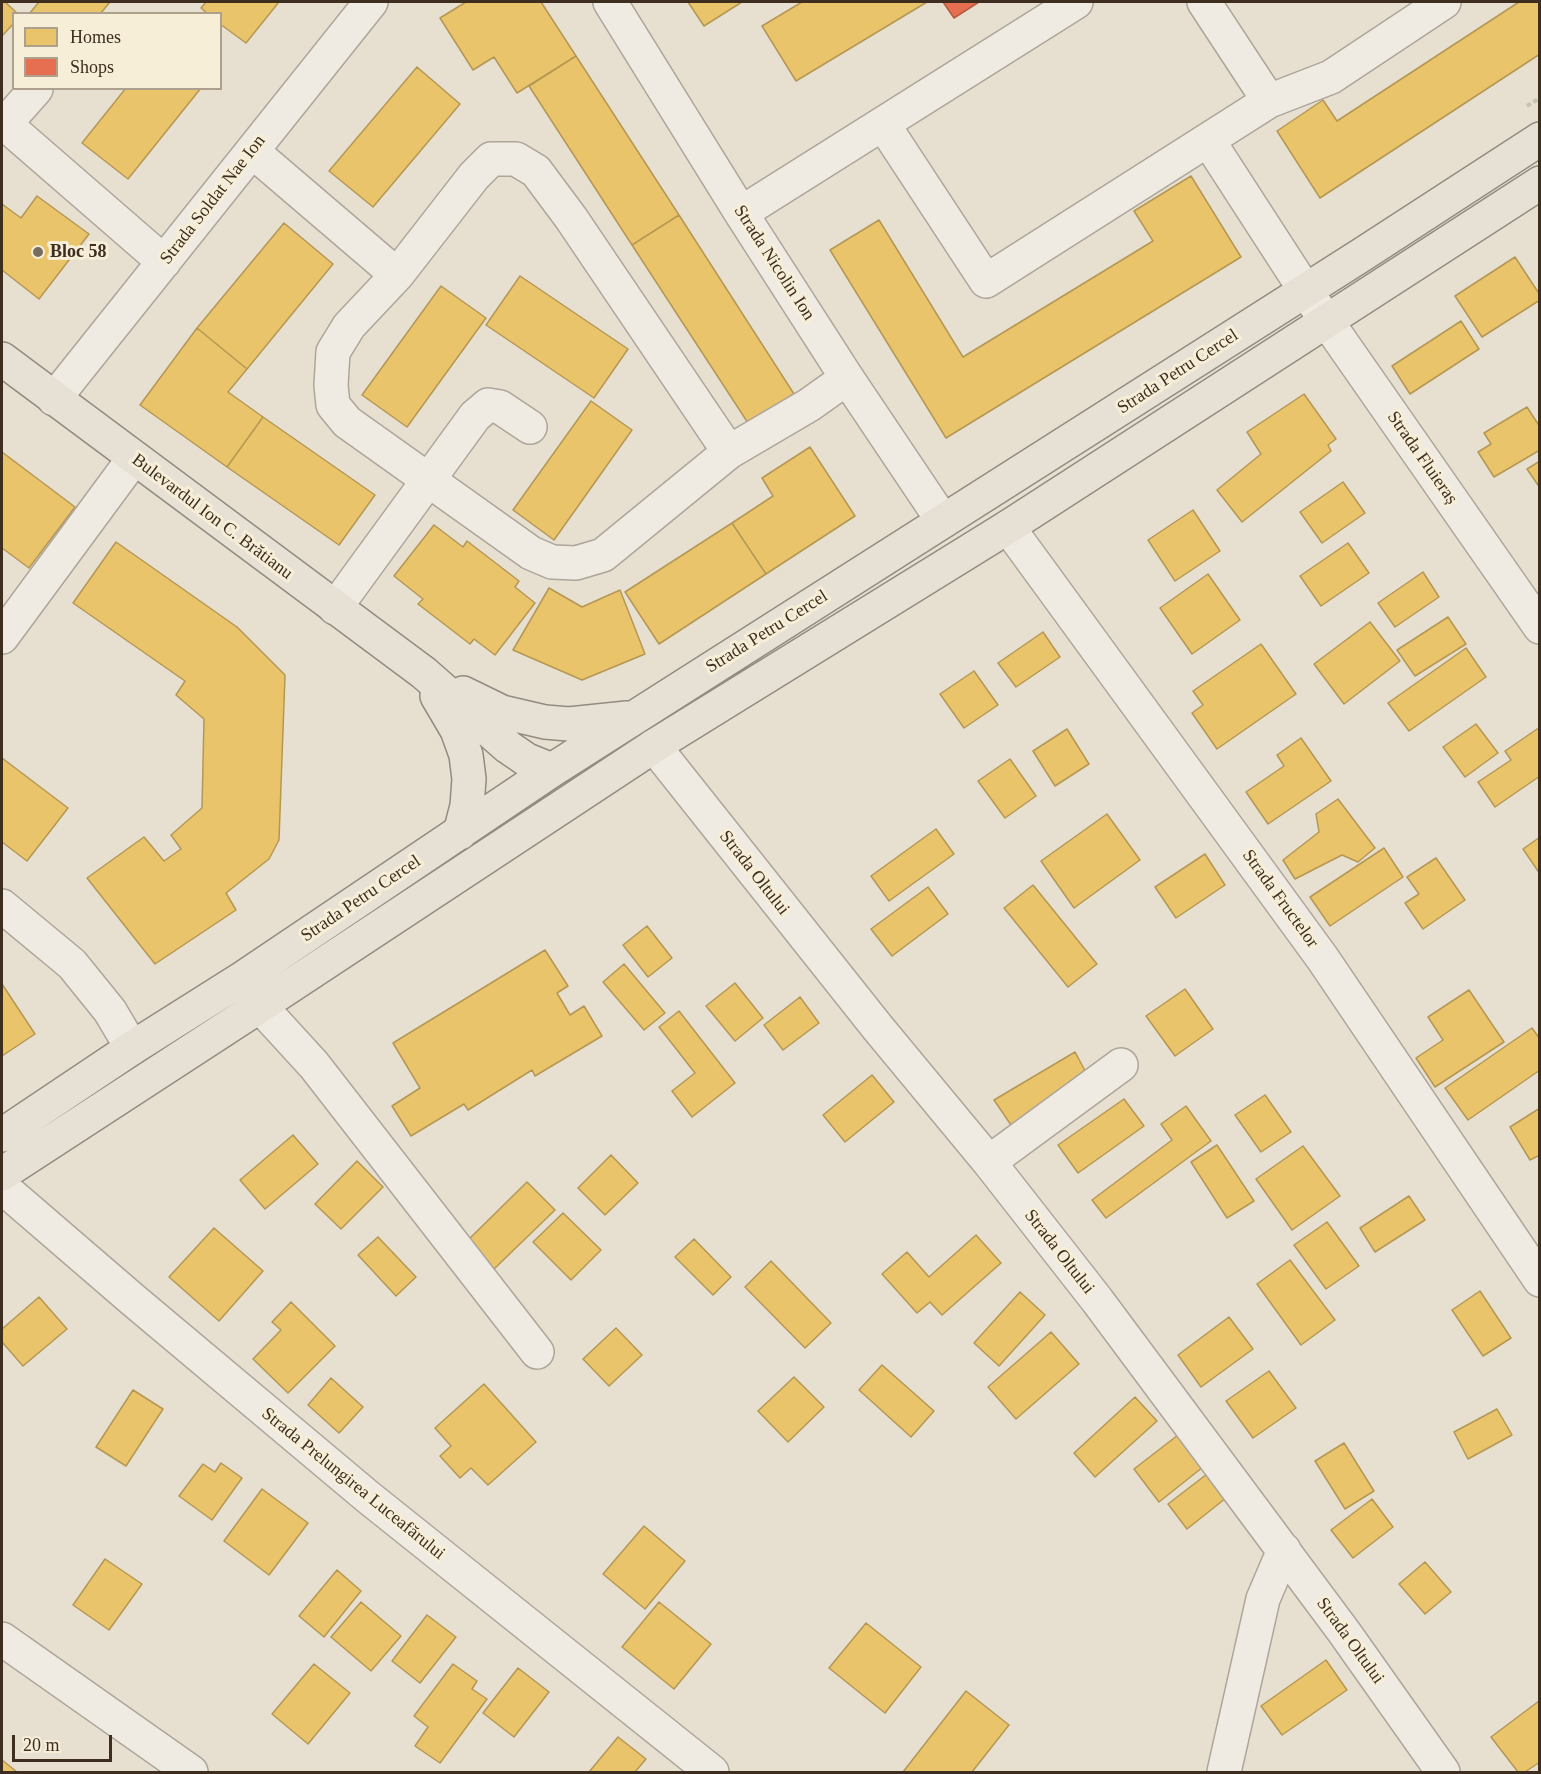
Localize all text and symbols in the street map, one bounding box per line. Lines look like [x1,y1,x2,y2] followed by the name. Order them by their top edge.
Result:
[12,12,222,90] legend
[70,27,121,47] text: Homes
[70,57,114,77] text: Shops
[156,131,270,269] street label: Strada Soldat Nae Ion
[729,201,819,325] street label: Strada Nicolin Ion
[50,241,106,263] place label: Bloc 58
[31,245,45,259] marker: Bloc 58
[1113,325,1243,419] street label: Strada Petru Cercel
[1382,407,1462,509] street label: Strada Fluieraș
[127,449,297,585] street label: Bulevardul Ion C. Brătianu
[702,586,832,678] street label: Strada Petru Cercel
[714,826,794,920] street label: Strada Oltului
[1237,846,1323,952] street label: Strada Fructelor
[297,851,425,947] street label: Strada Petru Cercel
[1019,1205,1099,1299] street label: Strada Oltului
[257,1403,449,1565] street label: Strada Prelungirea Luceafărului
[1311,1594,1389,1688] street label: Strada Oltului
[15,1723,116,1761] scale bar
[23,1735,60,1755] text: 20 m

